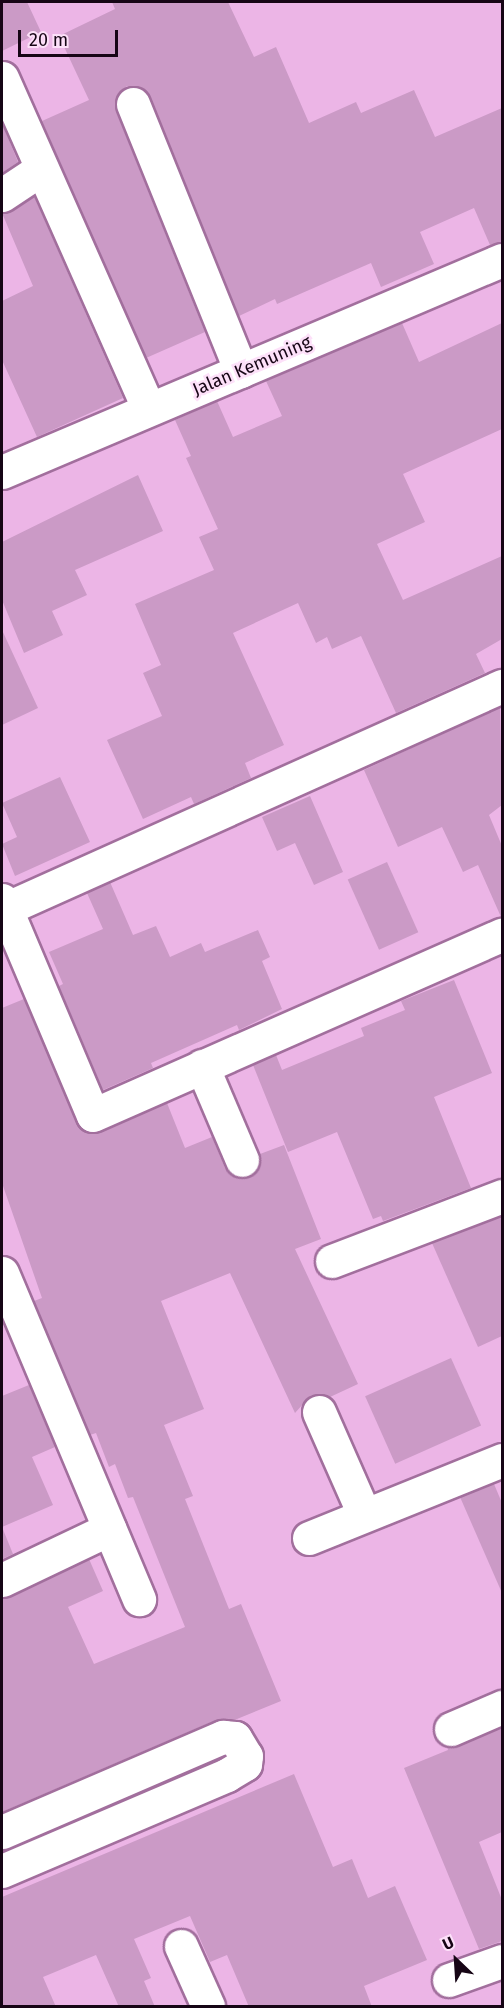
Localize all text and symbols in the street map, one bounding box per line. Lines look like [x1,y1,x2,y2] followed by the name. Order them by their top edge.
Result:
[21,18,122,56] scale bar
[29,29,68,51] text: 20 m
[189,331,315,401] street label: Jalan Kemuning
[426,1930,486,1990] north arrow
[439,1932,457,1954] text: U

